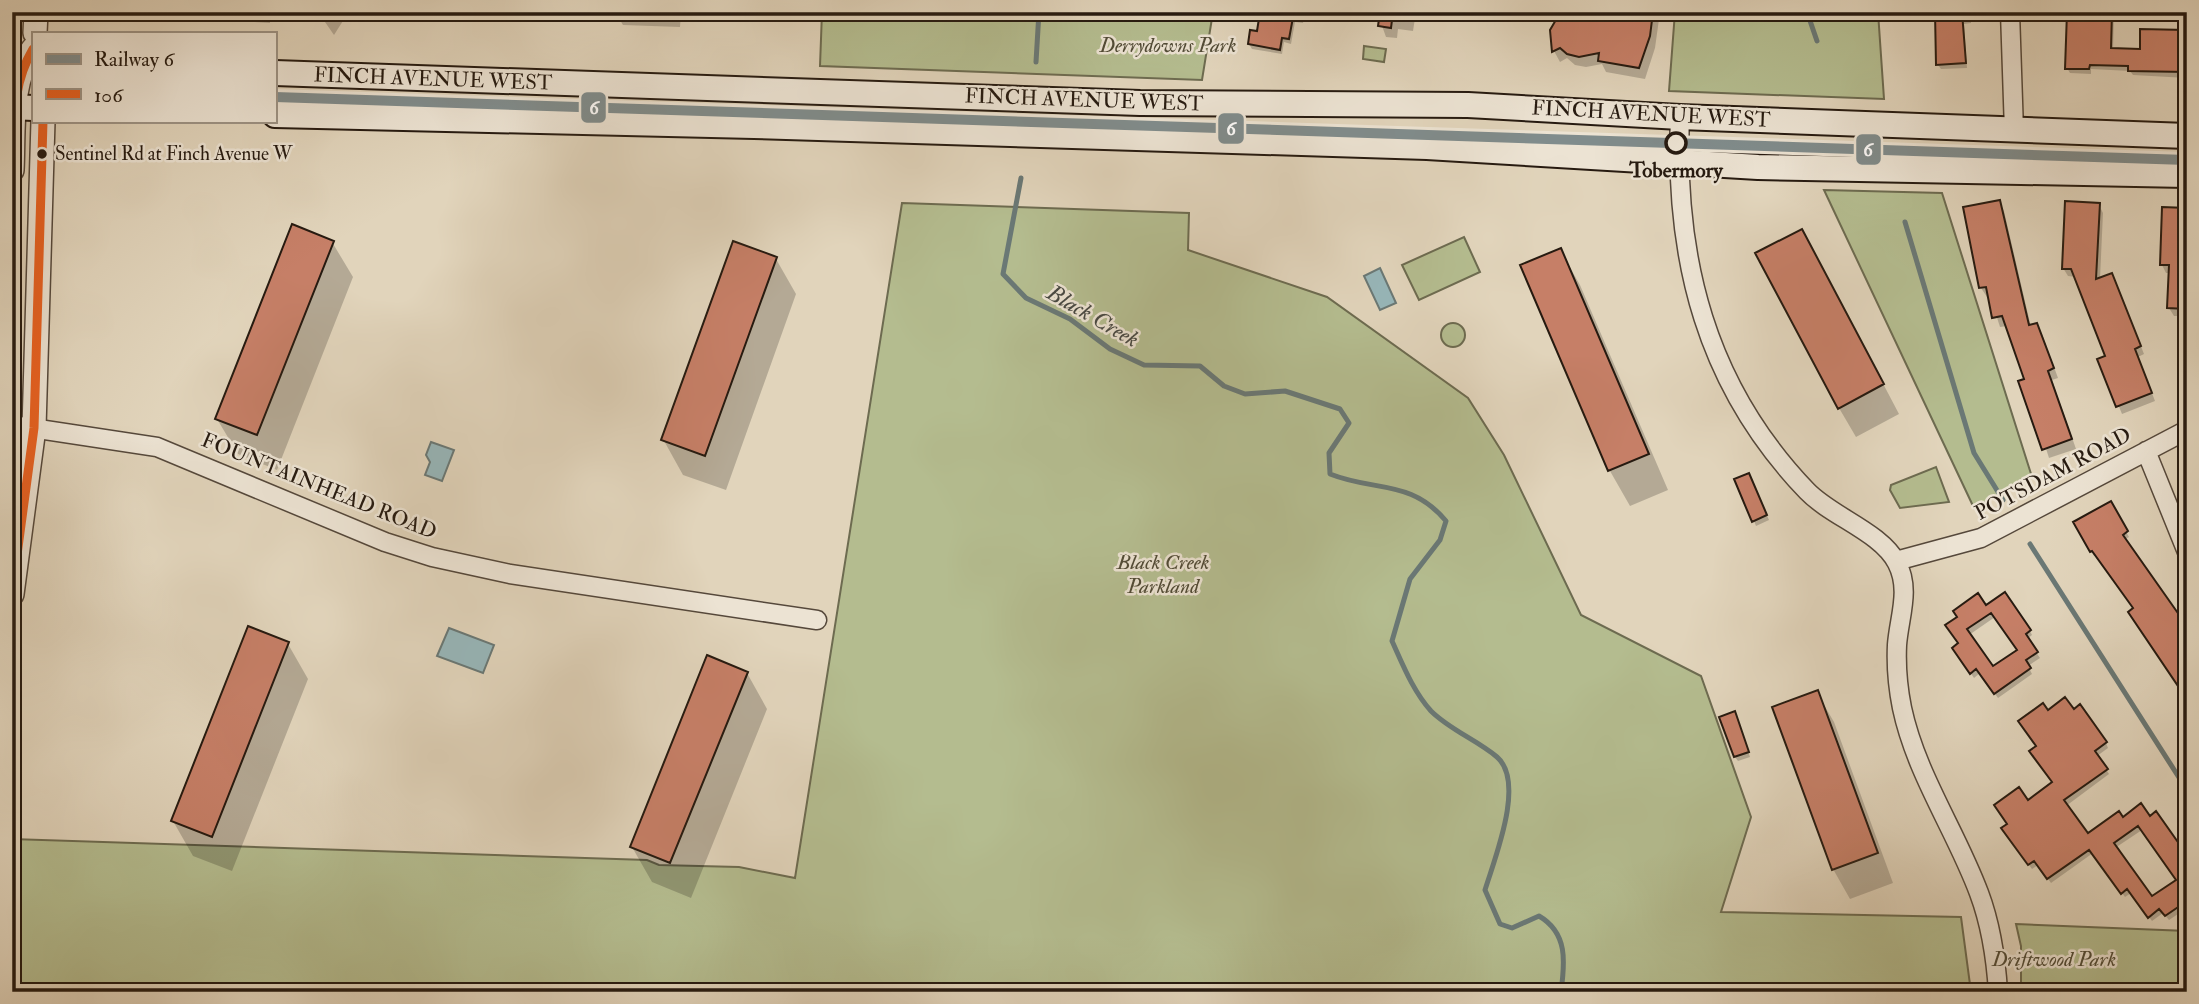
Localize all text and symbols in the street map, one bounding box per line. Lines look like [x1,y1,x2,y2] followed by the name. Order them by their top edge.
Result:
[32,32,276,122] legend
[1099,32,1236,59] park label: Derrydowns Park
[94,46,175,73] text: Railway 6
[313,61,553,97] street label: FINCH AVENUE WEST
[94,82,124,109] text: 106
[964,82,1204,118] street label: FINCH AVENUE WEST
[580,91,607,124] line badge: 6
[1531,94,1771,134] street label: FINCH AVENUE WEST
[589,96,600,120] text: 6
[1217,112,1245,145] line badge: 6
[1226,117,1237,141] text: 6
[1665,132,1687,154] marker: Tobermory
[1855,133,1882,166] line badge: 6
[1863,138,1874,162] text: 6
[55,142,293,166] place label: Sentinel Rd at Finch Avenue W
[35,147,49,161] marker: Sentinel Rd at Finch Avenue W
[1628,157,1723,184] place label: Tobermory
[1041,278,1144,354] water label: Black Creek
[1970,421,2136,527] street label: POTSDAM ROAD
[197,426,441,546] street label: FOUNTAINHEAD ROAD
[1116,549,1209,600] park label: Black Creek Parkland
[1991,946,2116,973] park label: Driftwood Park

